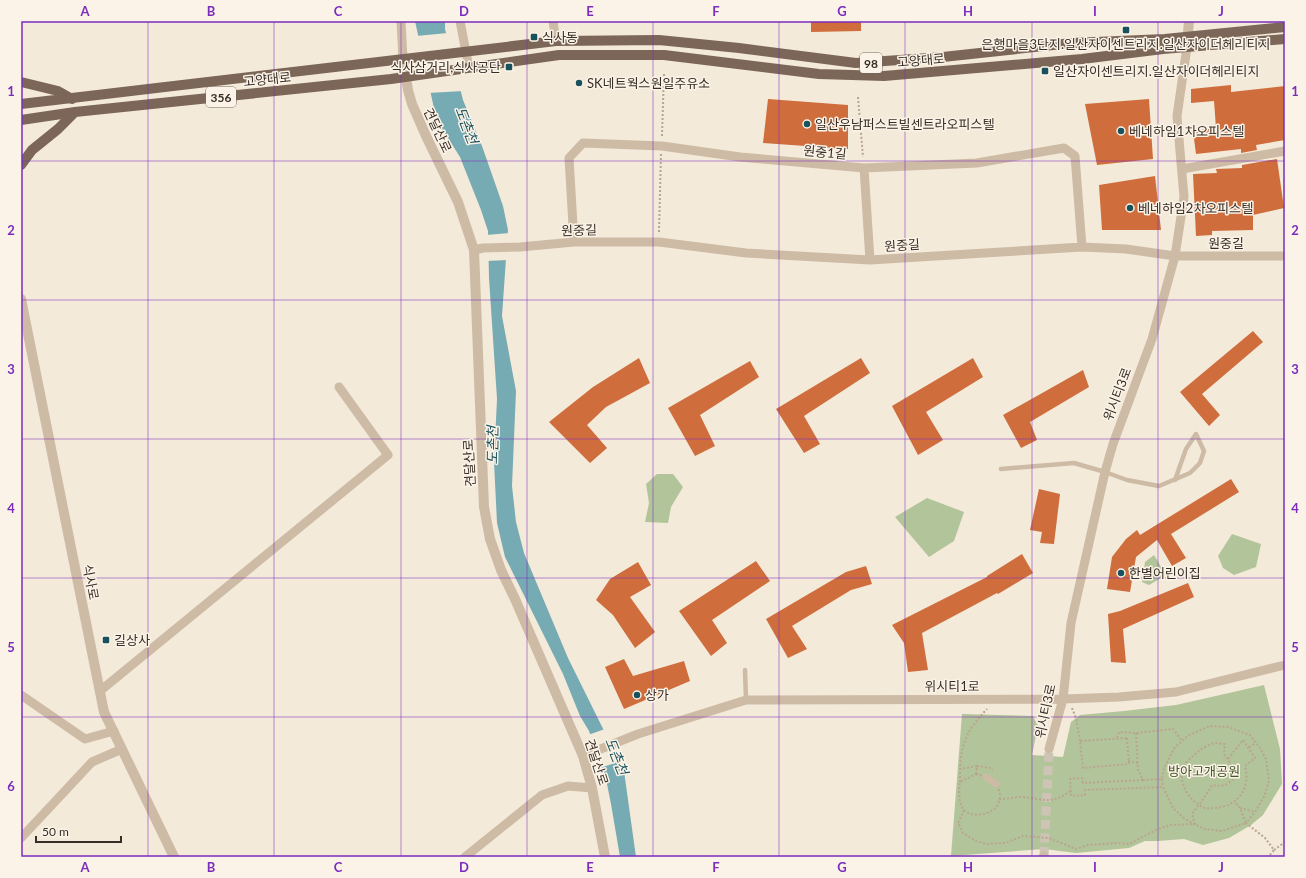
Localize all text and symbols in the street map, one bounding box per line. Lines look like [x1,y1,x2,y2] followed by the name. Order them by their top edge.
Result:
[79,3,90,19] text: A
[207,3,216,19] text: B
[334,3,343,19] text: C
[459,3,469,19] text: D
[586,3,594,19] text: E
[712,3,720,19] text: F
[837,3,847,19] text: G
[963,3,973,19] text: H
[1093,3,1097,19] text: I
[1218,3,1224,19] text: J
[1121,25,1131,35] marker: 은행마을3단지.일산자이센트리지.일산자이더헤리티지
[542,29,578,45] place label: 식사동
[529,32,539,42] marker: 식사동
[982,36,1270,52] place label: 은행마을3단지.일산자이센트리지.일산자이더헤리티지
[896,50,946,70] street label: 고양대로
[860,53,882,73] road number: 98
[390,59,501,75] place label: 식사삼거리,식사공단
[504,62,514,72] marker: 식사삼거리,식사공단
[1053,63,1259,79] place label: 일산자이센트리지.일산자이더헤리티지
[1040,66,1050,76] marker: 일산자이센트리지.일산자이더헤리티지
[242,69,292,89] street label: 고양대로
[587,75,710,91] place label: SK네트웍스원일주유소
[574,78,584,88] marker: SK네트웍스원일주유소
[7,83,15,99] text: 1
[1291,83,1299,99] text: 1
[206,87,236,107] road number: 356
[452,104,482,147] water label: 도촌천
[421,105,455,155] street label: 견달산로
[815,116,994,132] place label: 일산우남퍼스트빌센트라오피스텔
[802,119,812,129] marker: 일산우남퍼스트빌센트라오피스텔
[1129,123,1244,139] place label: 베네하임1차오피스텔
[1116,126,1126,136] marker: 베네하임1차오피스텔
[803,142,847,162] street label: 원중1길
[1138,200,1253,216] place label: 베네하임2차오피스텔
[1125,203,1135,213] marker: 베네하임2차오피스텔
[561,221,597,239] street label: 원중길
[7,222,15,238] text: 2
[1291,222,1299,238] text: 2
[1208,235,1244,251] street label: 원중길
[884,236,920,254] street label: 원중길
[7,361,15,377] text: 3
[1291,361,1299,377] text: 3
[1100,365,1134,423] street label: 위시티3로
[483,424,501,464] water label: 도촌천
[460,439,478,487] street label: 견달산로
[7,500,15,516] text: 4
[1291,500,1299,516] text: 4
[80,563,102,601] street label: 식사로
[1129,565,1201,581] place label: 한별어린이집
[1116,568,1126,578] marker: 한별어린이집
[114,632,150,648] place label: 길상사
[101,635,111,645] marker: 길상사
[7,639,15,655] text: 5
[1291,639,1299,655] text: 5
[924,678,980,694] street label: 위시티1로
[1031,682,1059,740] street label: 위시티3로
[645,687,669,703] place label: 상가
[632,690,642,700] marker: 상가
[602,735,633,778] water label: 도촌천
[582,737,612,787] street label: 견달산로
[1168,763,1240,779] park label: 방아고개공원
[7,778,15,794] text: 6
[1291,778,1299,794] text: 6
[36,818,121,844] scale bar
[42,824,69,839] text: 50 m
[79,859,90,875] text: A
[207,859,216,875] text: B
[334,859,343,875] text: C
[459,859,469,875] text: D
[586,859,594,875] text: E
[712,859,720,875] text: F
[837,859,847,875] text: G
[963,859,973,875] text: H
[1093,859,1097,875] text: I
[1218,859,1224,875] text: J

